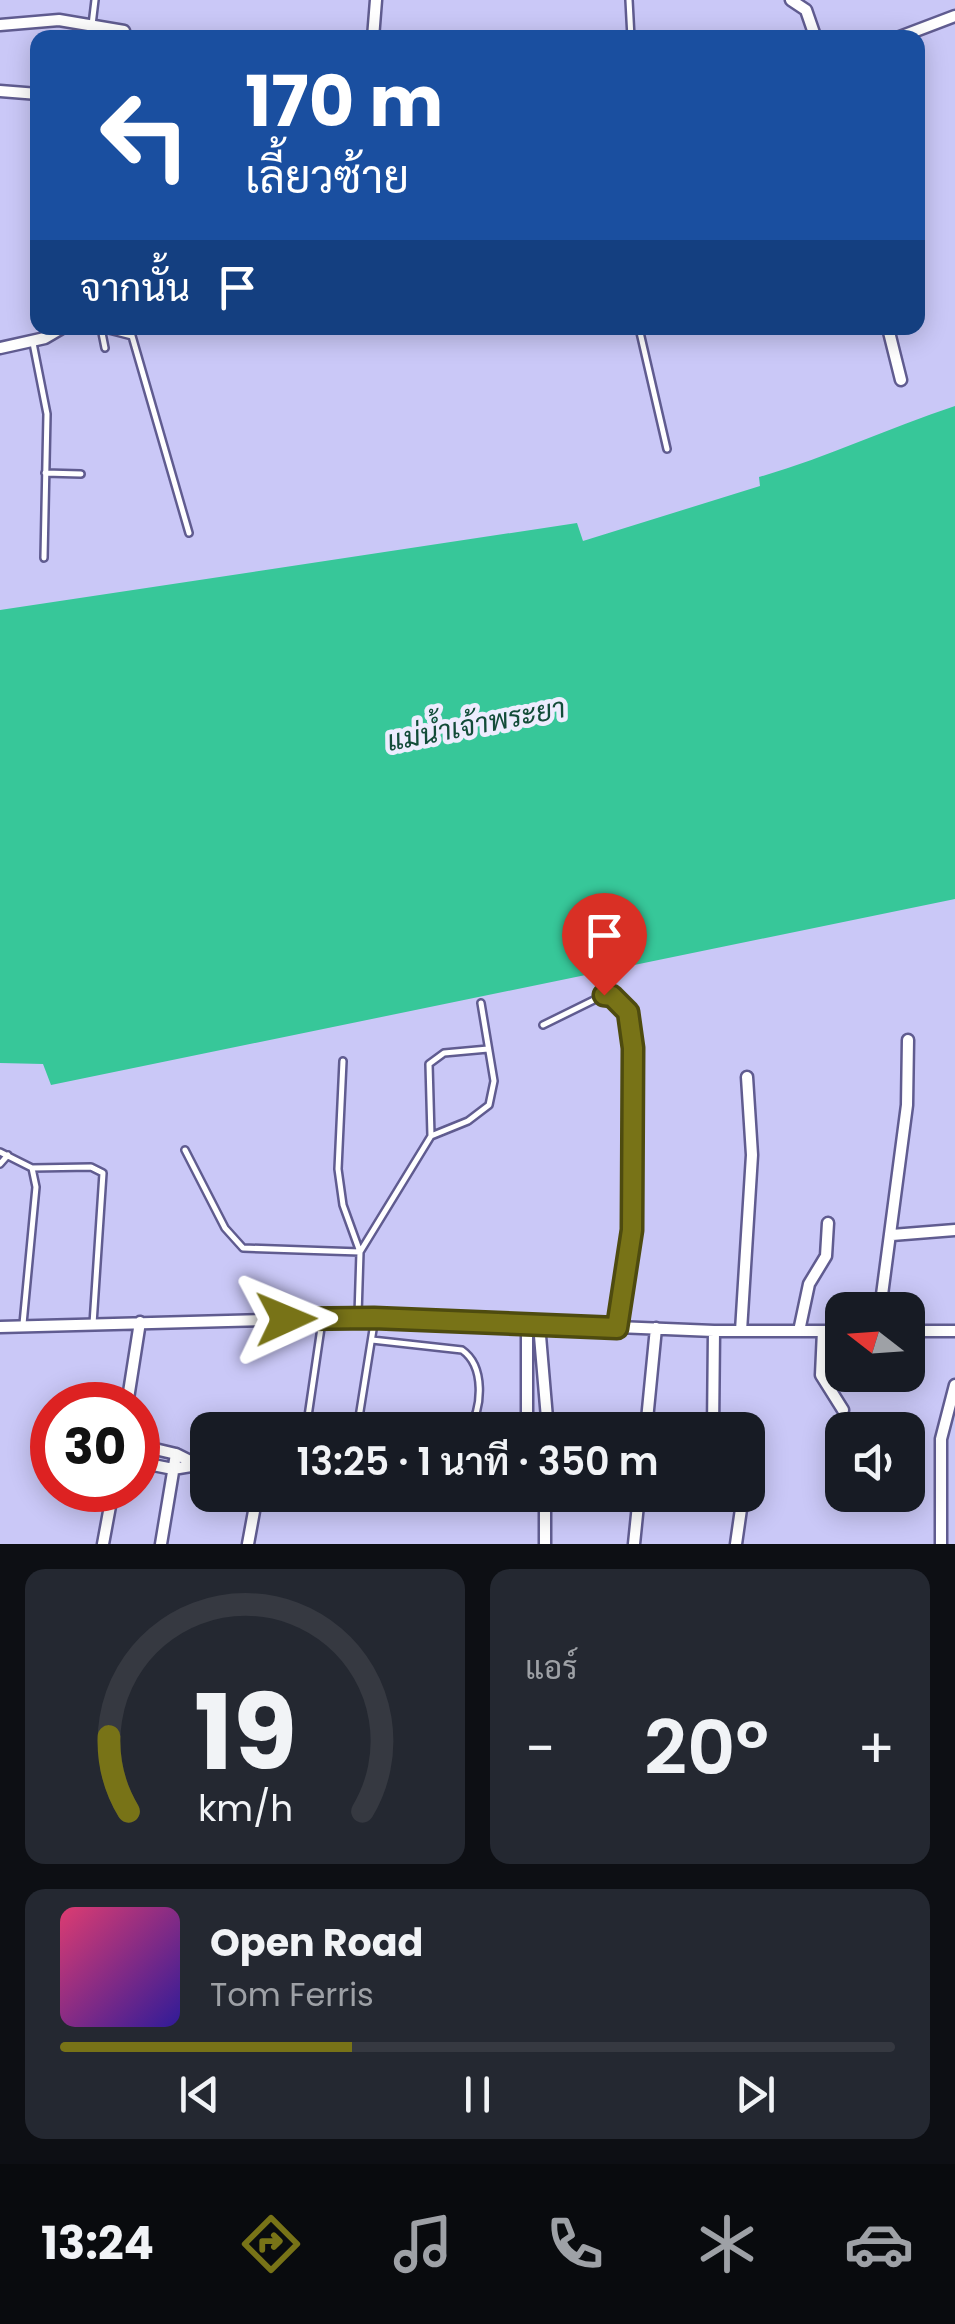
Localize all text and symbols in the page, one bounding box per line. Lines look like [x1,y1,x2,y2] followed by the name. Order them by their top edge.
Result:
[245,52,443,151] text: 170 m
[80,70,210,200] icon: left
[245,146,409,209] text: เลี้ยวซ้าย
[210,260,265,315] icon: arrive
[80,261,190,314] text: จากนั้น
[383,683,569,761] water label: แม่น้ำเจ้าพระยา
[562,893,647,996] pin
[577,908,632,963] icon: arrive
[234,1267,338,1371] position arrow
[825,1292,925,1392] north arrow
[825,1292,925,1512] map controls
[30,1382,160,1512] speed limit sign: 30
[825,1412,925,1512] button: sound
[296,1435,659,1488] text: 13:25 · 1 นาที · 350 m
[525,1645,578,1690] text: แอร์
[193,1660,297,1805] text: 19
[644,1695,769,1800] text: 20°
[525,1710,555,1787] text: −
[857,1710,895,1787] text: +
[197,1783,293,1834] text: km/h
[210,1916,423,1969] text: Open Road
[210,1972,374,2017] text: Tom Ferris
[172,2067,227,2122] icon: previous
[450,2067,505,2122] icon: pause
[728,2067,783,2122] icon: next
[236,2209,306,2279] icon: directions
[388,2209,458,2279] icon: music
[540,2209,610,2279] icon: phone
[692,2209,762,2279] icon: climate
[844,2209,914,2279] icon: car
[41,2212,154,2275] text: 13:24

